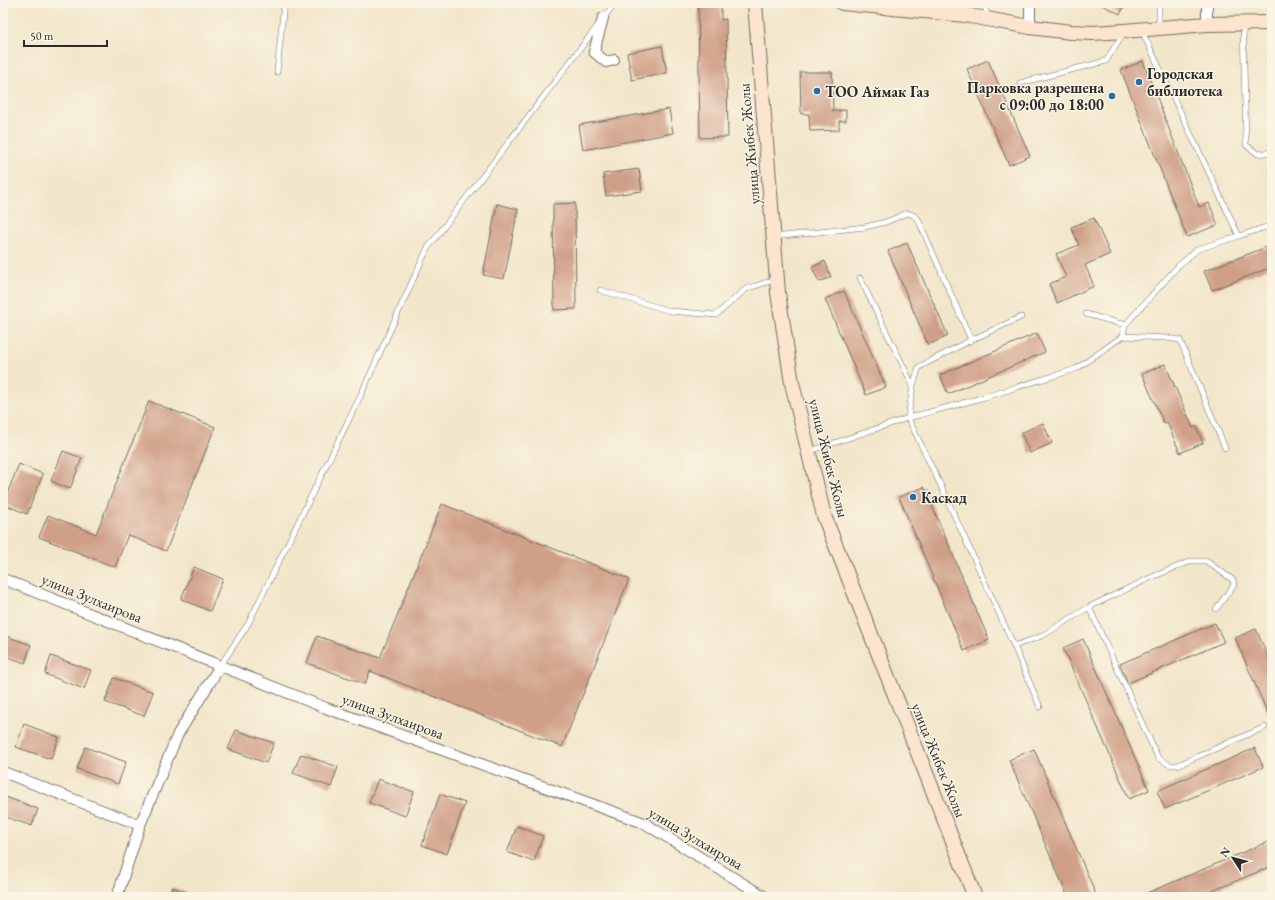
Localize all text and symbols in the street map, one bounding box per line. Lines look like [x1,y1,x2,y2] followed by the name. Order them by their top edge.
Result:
[24,22,107,48] scale bar
[30,28,54,44] text: 50 m
[1147,64,1223,100] place label: Городская библиотека
[1134,77,1144,87] marker: Городская библиотека
[967,78,1104,114] place label: Парковка разрешена с 09:00 до 18:00
[825,82,929,101] place label: ТОО Аймак Газ
[734,83,764,205] street label: улица Жибек Жолы
[812,86,822,96] marker: ТОО Аймак Газ
[1107,91,1117,101] marker: Парковка разрешена с 09:00 до 18:00
[805,397,853,519] street label: улица Жибек Жолы
[921,488,967,507] place label: Каскад
[908,492,918,502] marker: Каскад
[39,569,145,627] street label: улица Зулхаирова
[340,689,446,743] street label: улица Зулхаирова
[907,700,971,820] street label: улица Жибек Жолы
[645,802,747,874] street label: улица Зулхаирова
[1213,838,1253,878] north arrow
[1217,844,1233,860] text: N

